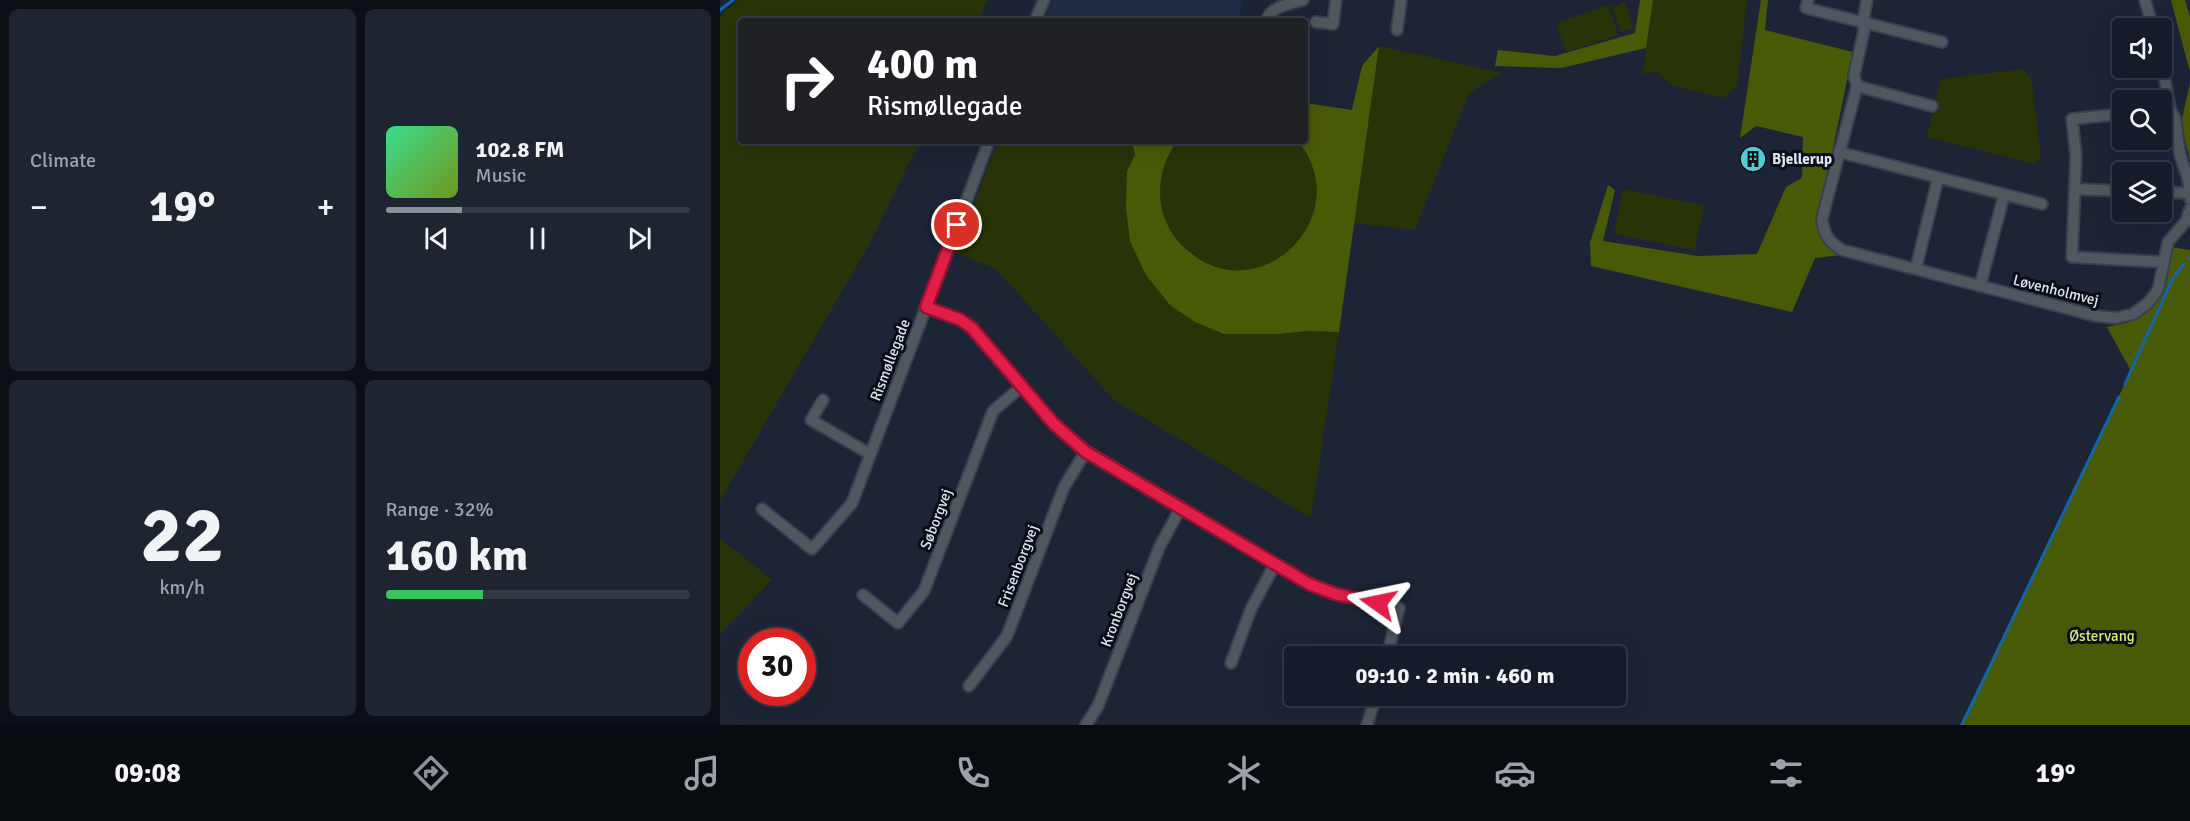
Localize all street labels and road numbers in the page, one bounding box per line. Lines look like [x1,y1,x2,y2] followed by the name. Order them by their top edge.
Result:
[2011,271,2101,309] street label: Løvenholmvej
[866,316,914,404] street label: Rismøllegade
[916,486,956,552] street label: Søborgvej
[994,522,1042,610] street label: Frisenborgvej
[1097,571,1141,649] street label: Kronborgvej

